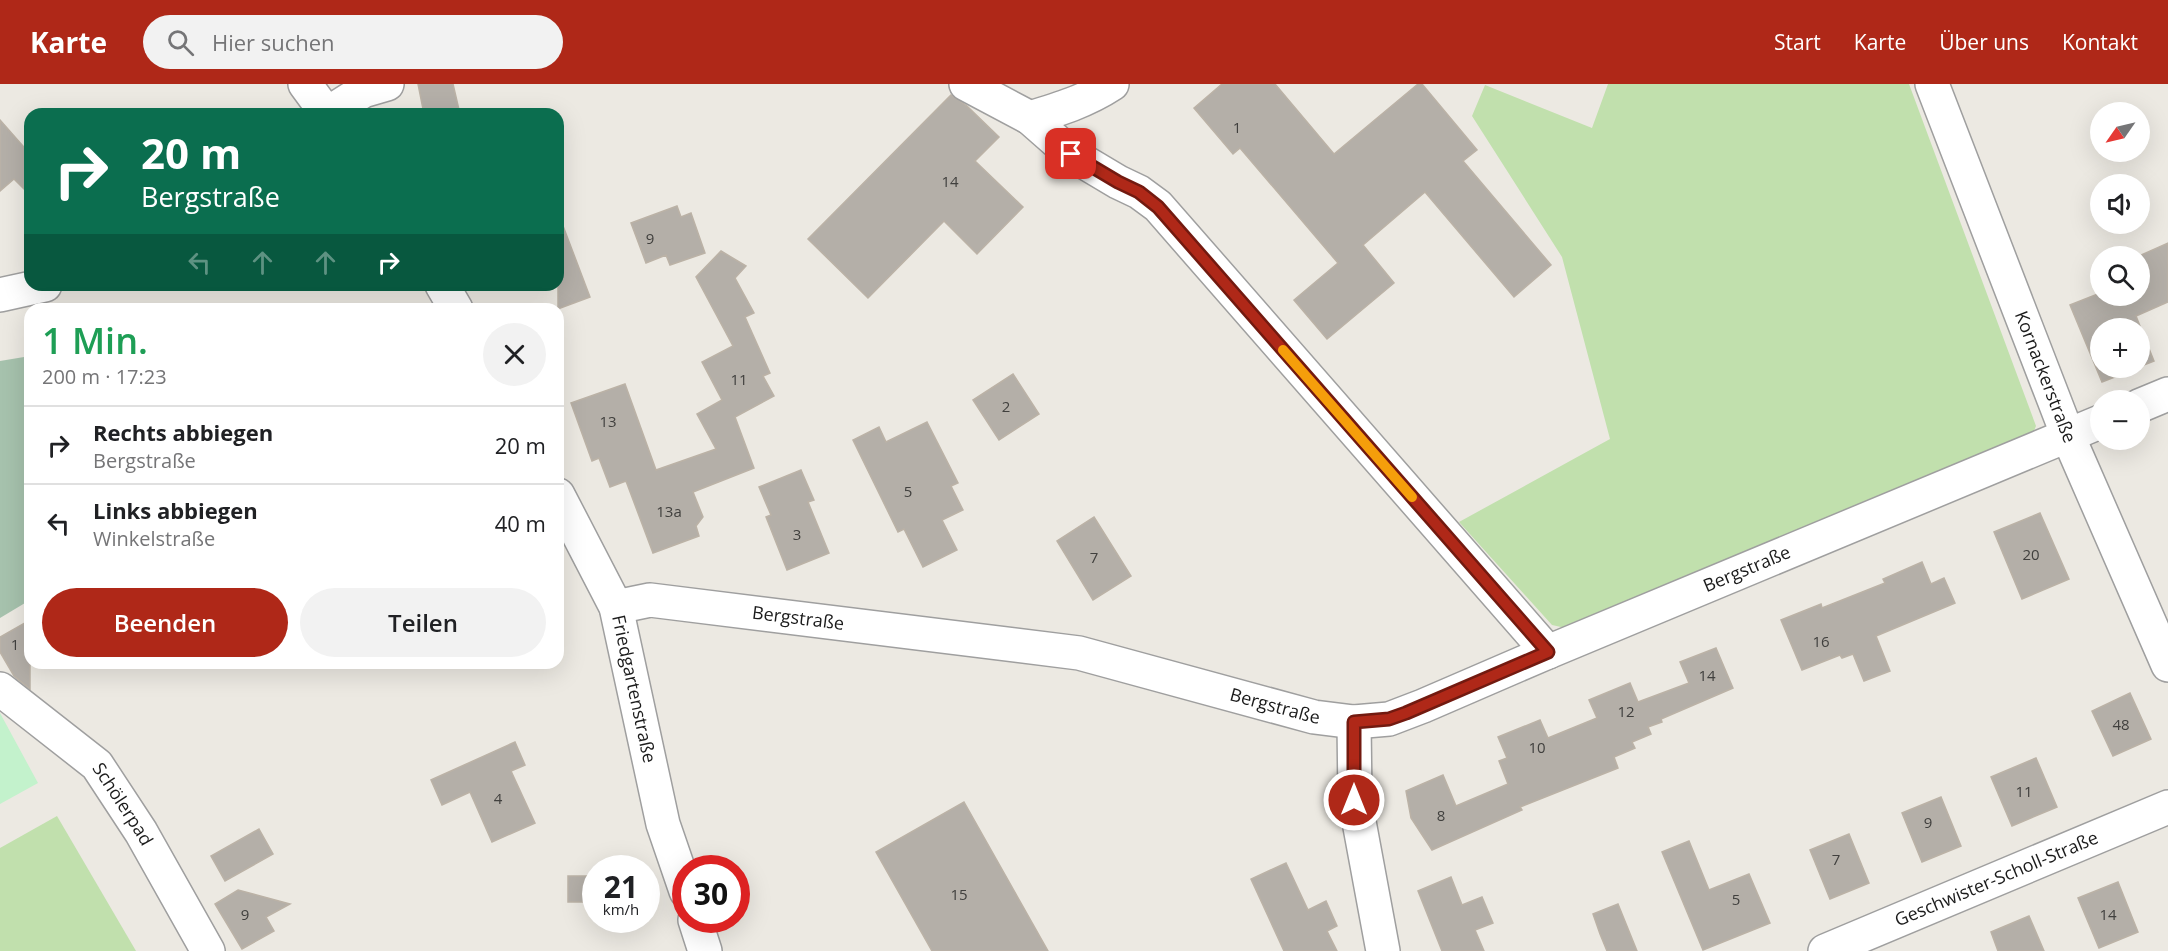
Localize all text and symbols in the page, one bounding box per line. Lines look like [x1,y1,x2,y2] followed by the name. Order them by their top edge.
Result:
[143,15,563,69] search box
[30,23,107,61] text: Karte
[164,26,197,59] icon: search
[212,27,335,57] text: Hier suchen
[1774,28,1821,56] text: Start
[1854,28,1906,56] text: Karte
[1939,28,2029,56] text: Über uns
[2062,28,2138,56] text: Kontakt
[2090,102,2150,162] north arrow
[2090,102,2150,450] map controls
[1233,117,1241,137] house number: 1
[141,124,241,181] text: 20 m
[1045,128,1096,179] pin
[42,132,120,210] icon: right
[1054,137,1087,170] icon: arrive
[941,171,959,191] house number: 14
[2090,174,2150,234] button: sound
[141,178,280,215] text: Bergstraße
[646,228,654,248] house number: 9
[183,246,216,279] icon: left
[246,246,279,279] icon: ahead
[309,246,342,279] icon: ahead
[372,246,405,279] icon: right
[2090,246,2150,306] button: search
[2010,307,2082,446] street label: Kornackerstraße
[42,316,148,365] text: 1 Min.
[2090,318,2150,378] button: +
[483,323,546,386] button: close
[42,363,167,390] text: 200 m · 17:23
[730,369,748,389] house number: 11
[2090,390,2150,450] button: −
[1002,396,1010,416] house number: 2
[599,411,617,431] house number: 13
[93,417,273,447] text: Rechts abbiegen
[42,429,75,462] icon: right
[495,430,546,460] text: 20 m
[93,447,196,474] text: Bergstraße
[904,481,912,501] house number: 5
[93,495,258,525] text: Links abbiegen
[656,501,682,521] house number: 13a
[42,507,75,540] icon: left
[495,508,546,538] text: 40 m
[793,524,801,544] house number: 3
[93,525,215,552] text: Winkelstraße
[1699,539,1794,597] street label: Bergstraße
[2022,544,2040,564] house number: 20
[1090,547,1098,567] house number: 7
[42,588,288,657] button: Beenden
[300,588,546,657] button: Teilen
[751,600,846,635] street label: Bergstraße
[607,613,662,765] street label: Friedgartenstraße
[1812,631,1830,651] house number: 16
[11,634,19,654] house number: 1
[1698,665,1716,685] house number: 14
[1227,682,1321,729] street label: Bergstraße
[1617,701,1635,721] house number: 12
[2112,714,2130,734] house number: 48
[1528,737,1546,757] house number: 10
[88,757,159,849] street label: Schölerpad
[1322,768,1386,832] position arrow
[2015,781,2033,801] house number: 11
[494,788,503,808] house number: 4
[1437,805,1445,825] house number: 8
[1924,812,1932,832] house number: 9
[1891,825,2101,931] street label: Geschwister-Scholl-Straße
[1832,849,1840,869] house number: 7
[672,855,750,933] speed limit sign: 30
[604,866,638,907] text: 21
[950,884,968,904] house number: 15
[1732,889,1740,909] house number: 5
[603,899,639,919] text: km/h
[241,904,249,924] house number: 9
[2099,904,2117,924] house number: 14

